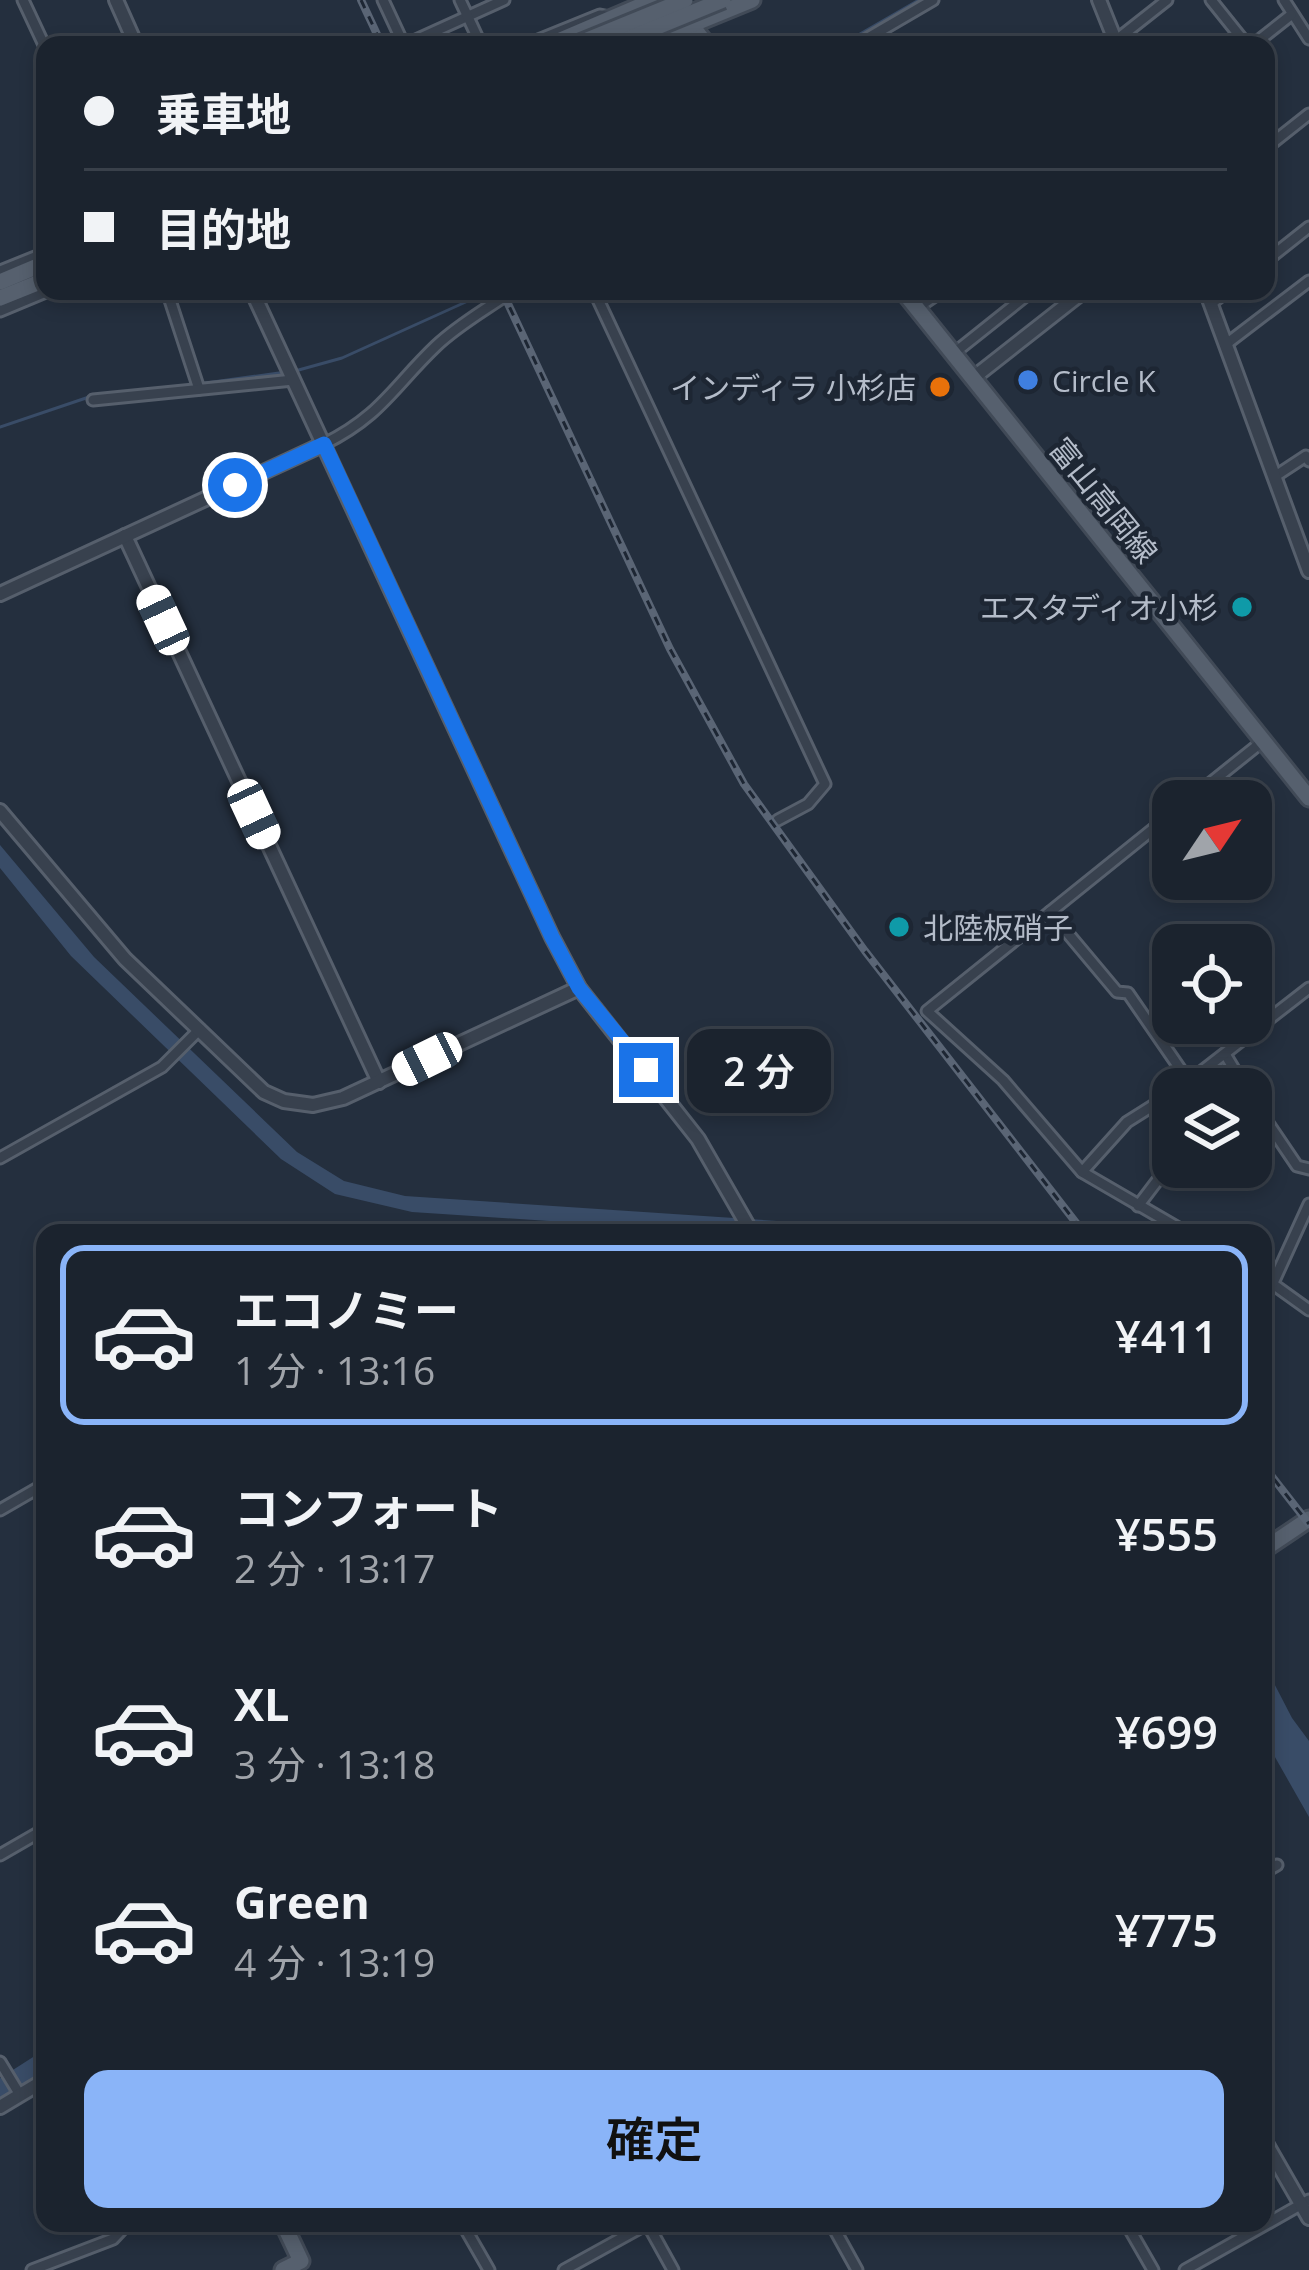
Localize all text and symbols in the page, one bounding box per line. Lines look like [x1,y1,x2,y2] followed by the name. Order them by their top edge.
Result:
[156,83,291,144] text: 乗車地
[156,198,291,259] text: 目的地
[1052,360,1156,401] place label: Circle K
[670,367,916,408] place label: インディラ 小杉店
[1015,367,1041,393] marker: Circle K
[927,374,953,400] marker: インディラ 小杉店
[1041,429,1167,571] street label: 富山高岡線
[208,458,262,512] route start
[131,580,195,660] car
[980,587,1218,628] place label: エスタディオ小杉
[1229,594,1255,620] marker: エスタディオ小杉
[222,774,286,854] car
[1152,780,1272,900] north arrow
[1152,780,1272,1188] map controls
[923,907,1073,948] place label: 北陸板硝子
[886,914,912,940] marker: 北陸板硝子
[1152,924,1272,1044] button: locate
[387,1027,467,1091] car
[688,1028,832,1112] callout: 2 分
[619,1043,673,1097] route end
[723,1044,795,1097] text: 2 分
[1152,1068,1272,1188] button: layers
[234,1279,459,1340] text: エコノミー
[90,1281,198,1389] icon: car
[1115,1305,1218,1366] text: ¥411
[234,1343,435,1396] text: 1 分 · 13:16
[234,1477,503,1538] text: コンフォート
[90,1479,198,1587] icon: car
[1115,1503,1218,1564] text: ¥555
[234,1541,435,1594] text: 2 分 · 13:17
[234,1673,289,1734] text: XL
[90,1677,198,1785] icon: car
[1115,1701,1218,1762] text: ¥699
[234,1737,435,1790] text: 3 分 · 13:18
[234,1871,370,1932] text: Green
[90,1875,198,1983] icon: car
[1115,1899,1218,1960] text: ¥775
[234,1935,435,1988] text: 4 分 · 13:19
[84,2070,1224,2208] button: 確定

